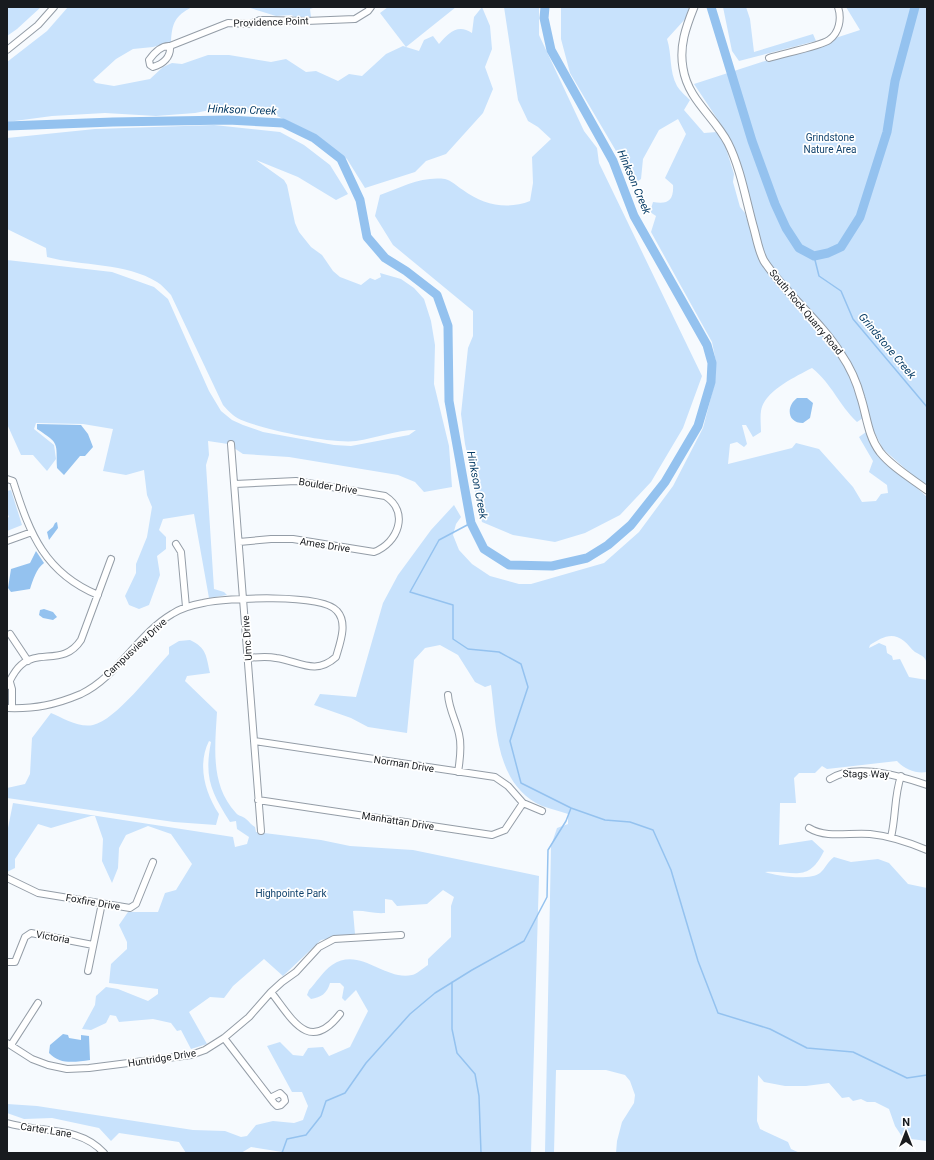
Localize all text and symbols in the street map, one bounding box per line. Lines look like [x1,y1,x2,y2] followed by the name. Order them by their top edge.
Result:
[233,15,309,29] street label: Providence Point
[207,102,277,118] water label: Hinkson Creek
[804,132,857,155] park label: Grindstone Nature Area
[615,148,654,217] water label: Hinkson Creek
[767,267,845,357] street label: South Rock Quarry Road
[856,310,919,382] water label: Grindstone Creek
[464,450,490,521] water label: Hinkson Creek
[298,476,358,496] street label: Boulder Drive
[299,536,351,554] street label: Ames Drive
[240,615,254,661] street label: Umc Drive
[101,616,169,680] street label: Campusview Drive
[373,754,435,774] street label: Norman Drive
[843,768,890,780] street label: Stags Way
[361,810,435,832] street label: Manhattan Drive
[255,888,328,899] park label: Highpointe Park
[65,892,121,912] street label: Foxfire Drive
[35,929,71,945] street label: Victoria
[127,1047,197,1069] street label: Huntridge Drive
[886,1112,926,1152] north arrow
[902,1116,910,1129] text: N
[20,1121,72,1139] street label: Carter Lane

